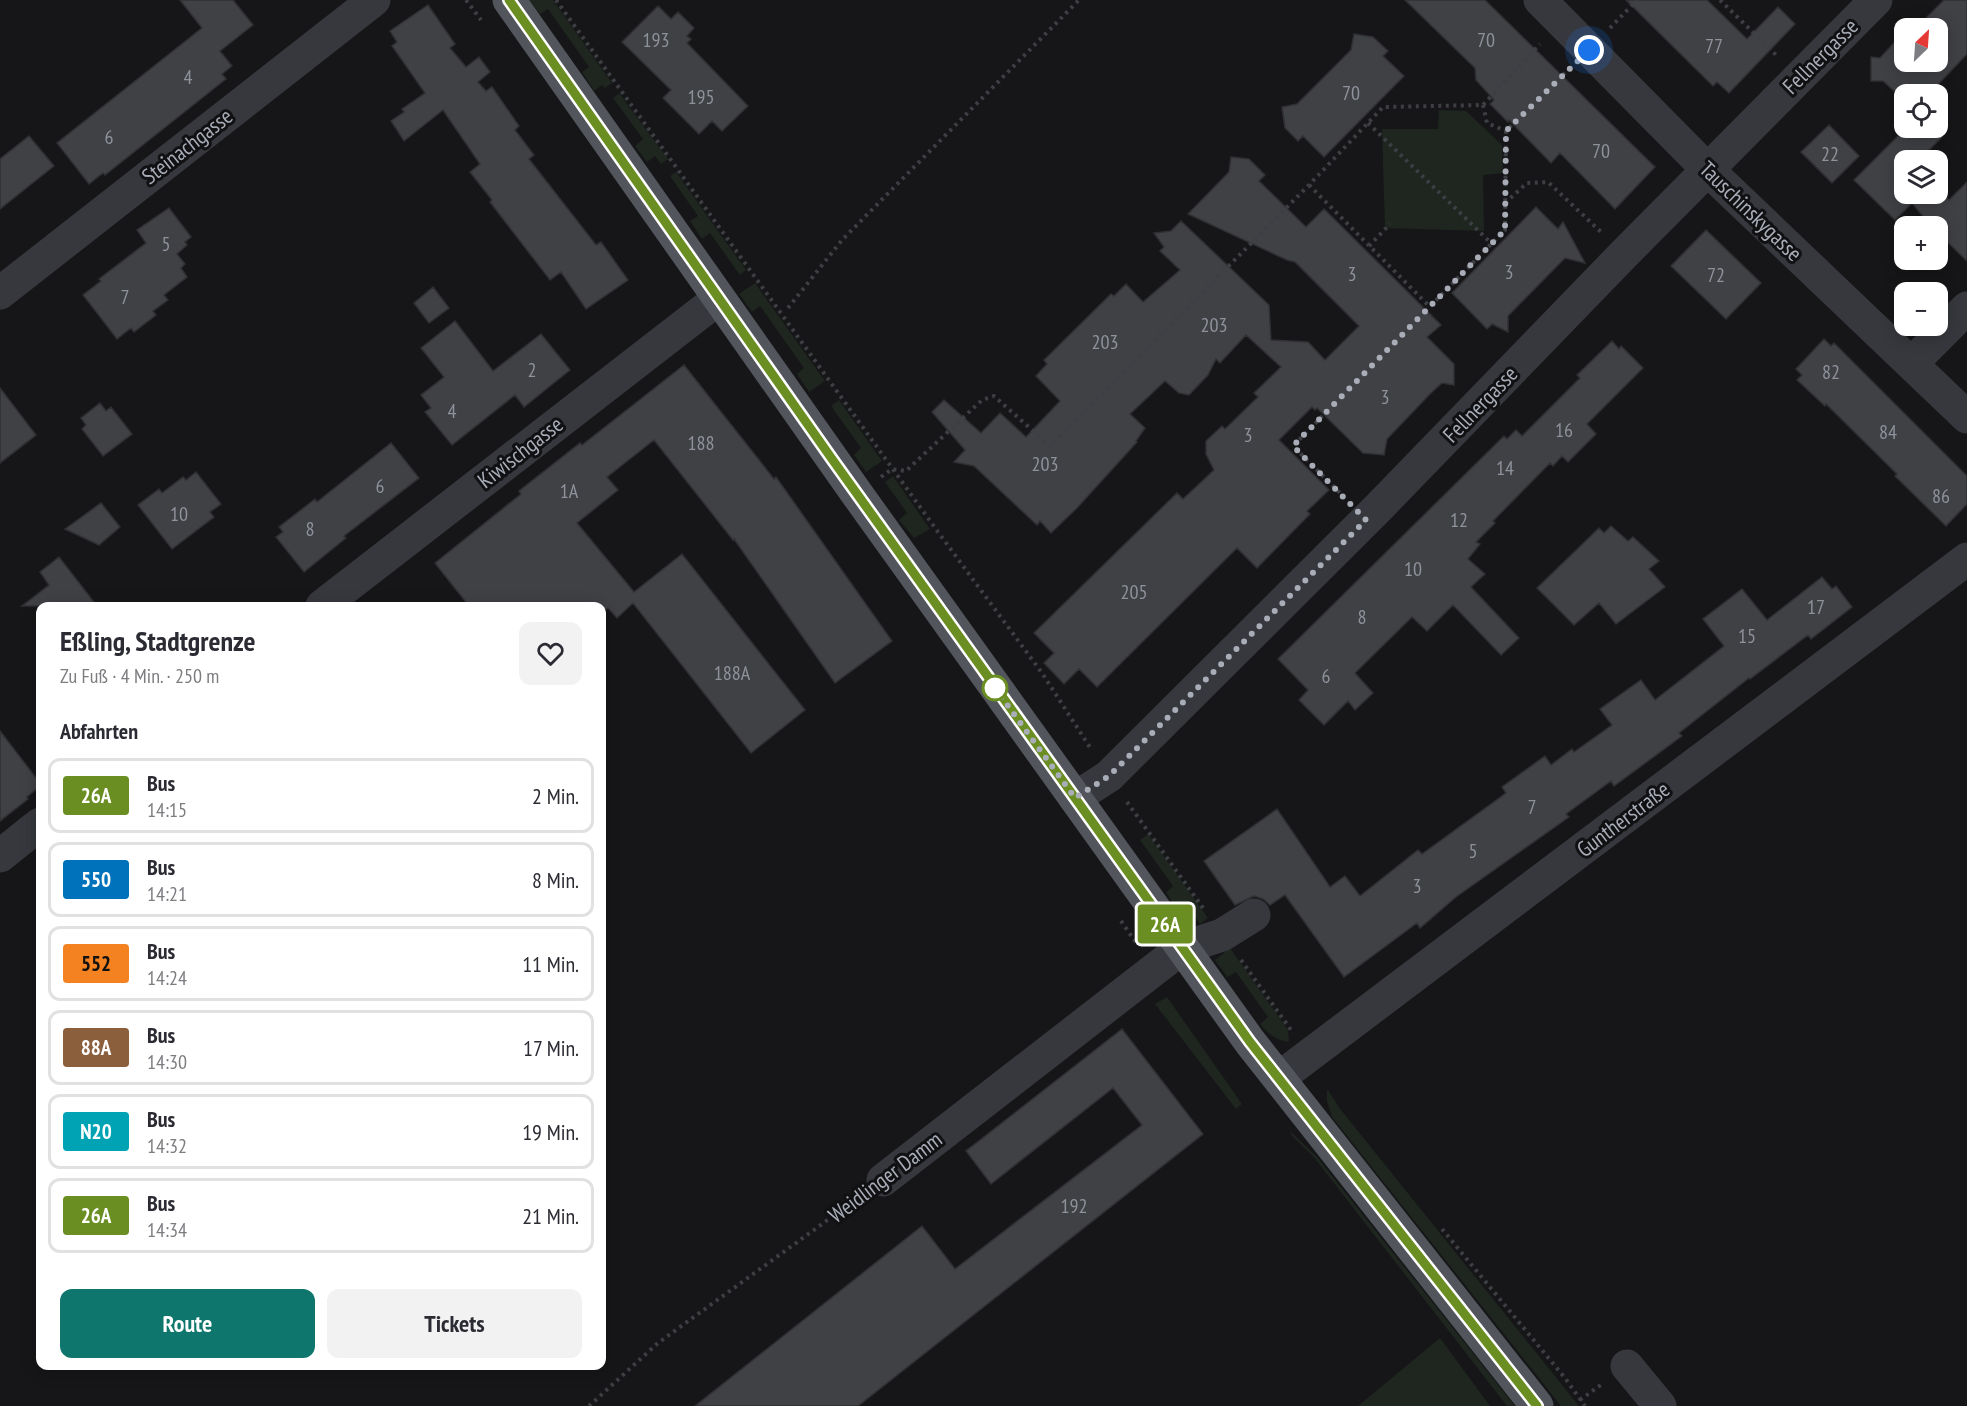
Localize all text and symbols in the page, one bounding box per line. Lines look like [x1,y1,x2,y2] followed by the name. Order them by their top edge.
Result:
[1776,12,1864,100] street label: Fellnergasse
[1894,18,1948,72] north arrow
[1894,18,1948,336] map controls
[643,27,670,53] house number: 193
[1477,27,1495,53] house number: 70
[1705,33,1723,59] house number: 77
[1574,35,1604,65] your location
[184,64,193,90] house number: 4
[1342,80,1360,106] house number: 70
[688,84,715,110] house number: 195
[1894,84,1948,138] button: locate
[136,102,238,190] street label: Steinachgasse
[105,124,114,150] house number: 6
[1592,138,1610,164] house number: 70
[1821,141,1839,167] house number: 22
[1894,150,1948,204] button: layers
[1694,155,1808,267] street label: Tauschinskygasse
[1894,216,1948,270] button: +
[162,231,171,257] house number: 5
[1505,259,1514,285] house number: 3
[1348,261,1357,287] house number: 3
[1707,262,1725,288] house number: 72
[1894,282,1948,336] button: −
[121,284,130,310] house number: 7
[1201,312,1228,338] house number: 203
[1092,329,1119,355] house number: 203
[528,357,537,383] house number: 2
[1822,359,1840,385] house number: 82
[1437,360,1523,448] street label: Fellnergasse
[1381,384,1390,410] house number: 3
[448,398,457,424] house number: 4
[472,410,568,494] street label: Kiwischgasse
[1555,417,1573,443] house number: 16
[1879,419,1897,445] house number: 84
[1244,422,1253,448] house number: 3
[688,430,715,456] house number: 188
[1032,451,1059,477] house number: 203
[1496,455,1514,481] house number: 14
[376,473,385,499] house number: 6
[560,478,579,504] house number: 1A
[1932,483,1950,509] house number: 86
[170,501,188,527] house number: 10
[1450,507,1468,533] house number: 12
[306,516,315,542] house number: 8
[1404,556,1422,582] house number: 10
[1121,579,1148,605] house number: 205
[1807,594,1825,620] house number: 17
[1358,604,1367,630] house number: 8
[60,622,255,659] text: Eßling, Stadtgrenze
[519,622,582,685] button: heart
[1738,623,1756,649] house number: 15
[714,660,751,686] house number: 188A
[60,663,219,689] text: Zu Fuß · 4 Min. · 250 m
[1322,663,1331,689] house number: 6
[982,675,1008,701] unlabelled marker
[60,717,138,745] text: Abfahrten
[147,769,175,797] text: Bus
[1571,775,1675,863] street label: Guntherstraße
[81,782,111,809] text: 26A
[532,782,579,810] text: 2 Min.
[1528,794,1537,820] house number: 7
[147,797,187,823] text: 14:15
[1469,838,1478,864] house number: 5
[147,853,175,881] text: Bus
[81,866,111,893] text: 550
[532,866,579,894] text: 8 Min.
[1413,873,1422,899] house number: 3
[147,881,187,907] text: 14:21
[1130,904,1200,944] line badge: 26A
[1150,911,1180,938] text: 26A
[147,937,175,965] text: Bus
[81,950,111,977] text: 552
[522,950,579,978] text: 11 Min.
[147,965,187,991] text: 14:24
[147,1021,175,1049] text: Bus
[81,1034,111,1061] text: 88A
[523,1034,579,1062] text: 17 Min.
[147,1049,187,1075] text: 14:30
[147,1105,175,1133] text: Bus
[80,1118,112,1145] text: N20
[522,1118,579,1146] text: 19 Min.
[823,1125,947,1229] street label: Weidlinger Damm
[147,1133,187,1159] text: 14:32
[147,1189,175,1217] text: Bus
[1061,1193,1088,1219] house number: 192
[81,1202,111,1229] text: 26A
[522,1202,579,1230] text: 21 Min.
[147,1217,187,1243] text: 14:34
[60,1289,315,1358] button: Route
[327,1289,582,1358] button: Tickets

